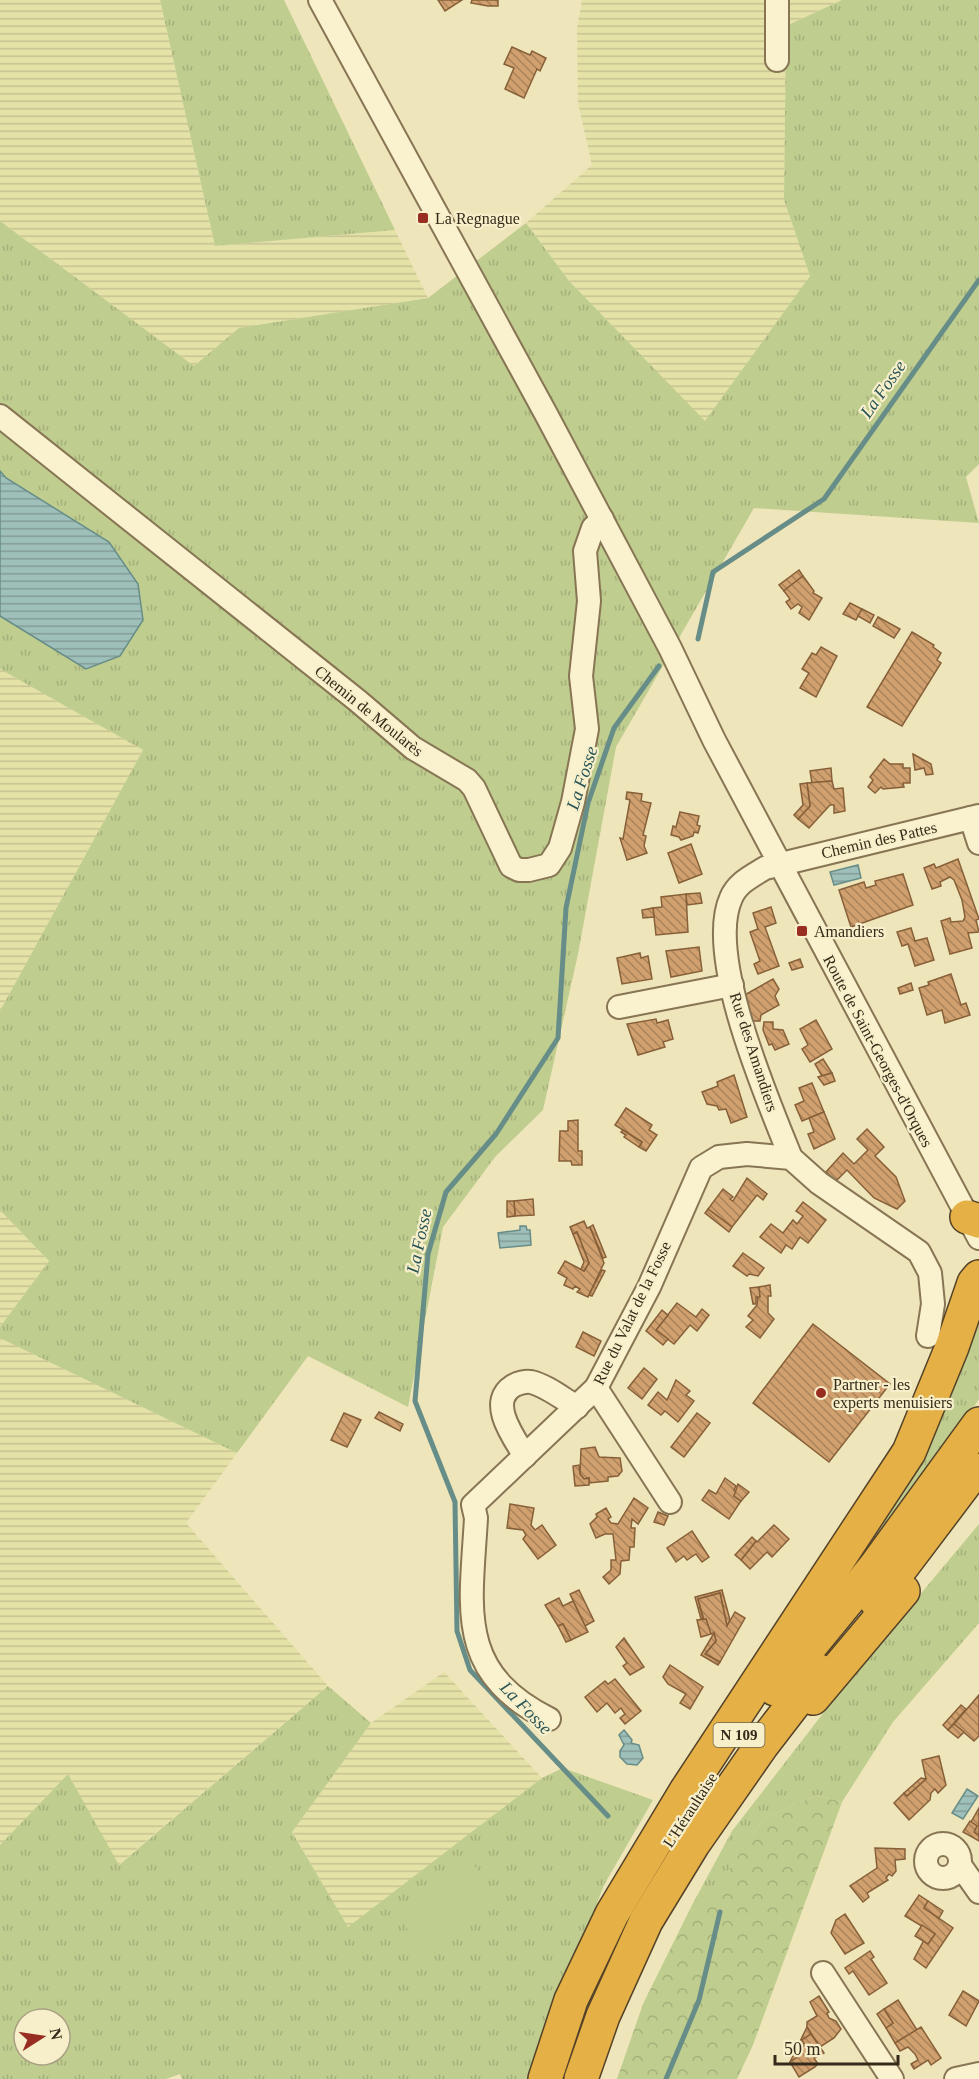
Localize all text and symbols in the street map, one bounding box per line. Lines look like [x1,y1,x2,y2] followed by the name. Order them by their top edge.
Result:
[435,210,520,228] place label: La Regnague
[416,211,430,225] marker: La Regnague
[855,356,910,422] water label: La Fosse
[312,662,426,760] street label: Chemin de Moularès
[562,744,602,813] water label: La Fosse
[819,818,939,862] street label: Chemin des Pattes
[814,923,884,940] place label: Amandiers
[795,924,809,938] marker: Amandiers
[819,952,936,1150] street label: Route de Saint-Georges-d'Orques
[727,990,781,1114] street label: Rue des Amandiers
[402,1207,436,1276] water label: La Fosse
[590,1239,674,1387] street label: Rue du Valat de la Fosse
[833,1376,953,1412] place label: Partner - les experts menuisiers
[814,1386,828,1400] marker: Partner - les experts menuisiers
[495,1677,556,1739] water label: La Fosse
[714,1723,764,1747] road number: N 109
[660,1770,720,1850] street label: L'Héraultaise
[12,2007,72,2067] north arrow
[47,2027,66,2042] text: N
[775,2028,898,2066] scale bar
[784,2039,821,2059] text: 50 m

